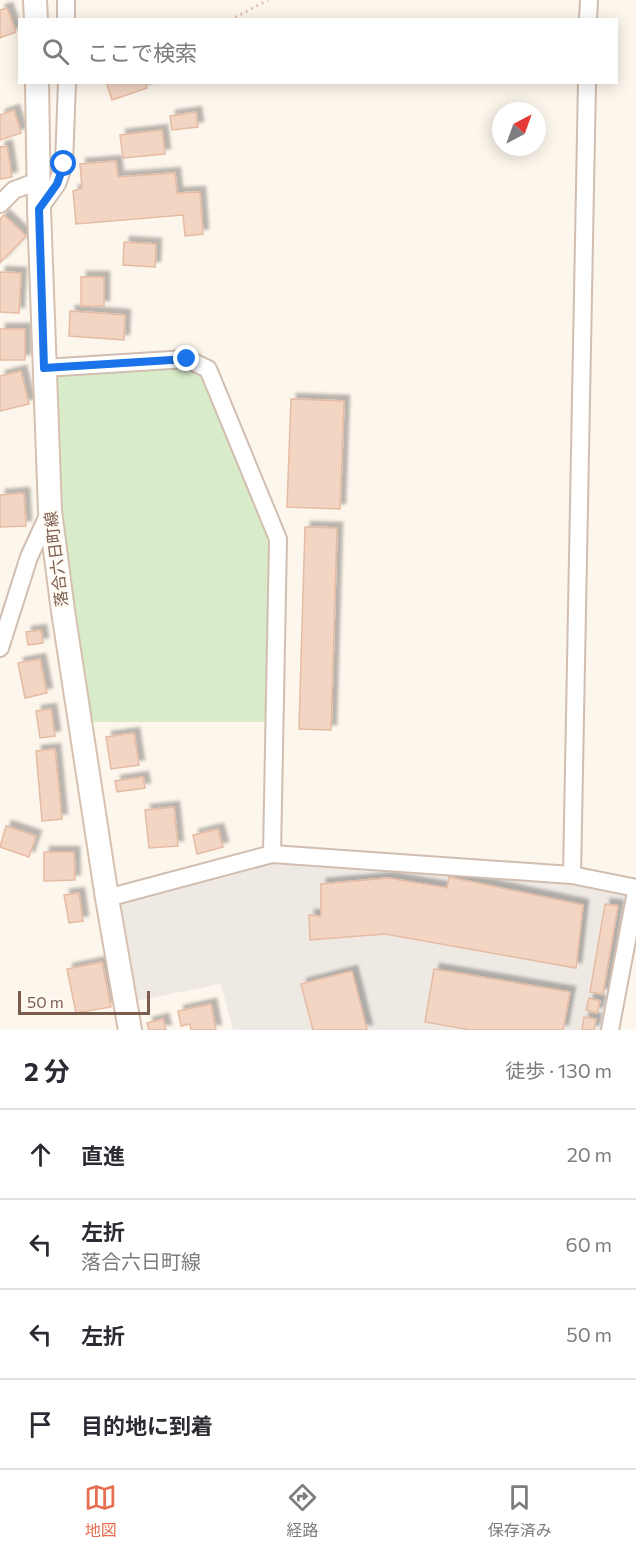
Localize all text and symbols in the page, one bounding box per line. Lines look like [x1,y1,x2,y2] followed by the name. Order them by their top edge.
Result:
[18,18,618,84] search box
[39,35,72,68] icon: search
[87,39,197,66] text: ここで検索
[492,102,546,156] north arrow
[50,150,76,176] route start
[173,345,199,371] route end
[40,510,71,608] street label: 落合六日町線
[18,988,150,1016] scale bar
[27,992,64,1011] text: 50 m
[24,1055,70,1086] text: 2 分
[505,1058,612,1082] text: 徒歩 · 130 m
[24,1138,57,1171] icon: ahead
[81,1142,125,1169] text: 直進
[567,1142,612,1166] text: 20 m
[81,1218,125,1245] text: 左折
[24,1228,57,1261] icon: left
[566,1232,612,1256] text: 60 m
[81,1249,201,1273] text: 落合六日町線
[24,1318,57,1351] icon: left
[81,1322,125,1349] text: 左折
[566,1322,612,1346] text: 50 m
[24,1408,57,1441] icon: arrive
[81,1412,213,1439] text: 目的地に到着
[84,1481,117,1541] tab: 地図
[286,1481,319,1541] tab: 経路
[488,1481,552,1541] tab: 保存済み

